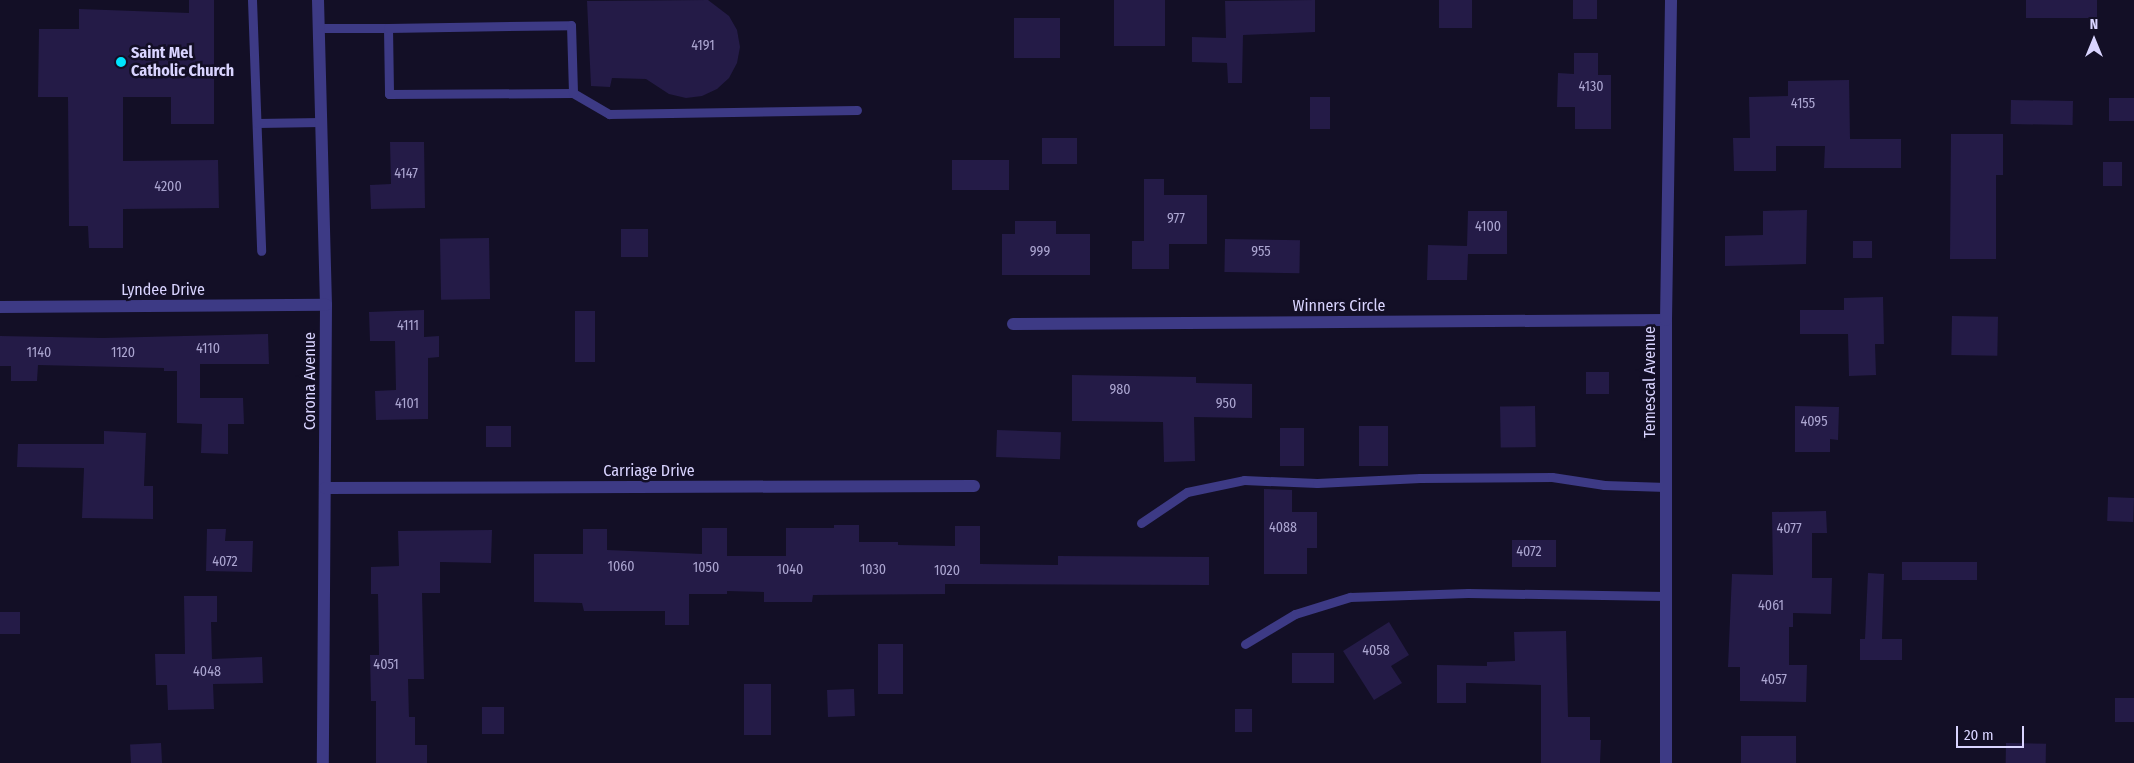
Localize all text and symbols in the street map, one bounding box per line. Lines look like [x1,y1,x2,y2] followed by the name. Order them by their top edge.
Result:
[2069,15,2119,65] north arrow
[2090,16,2098,33] text: N
[691,38,715,54] house number: 4191
[131,43,234,81] place label: Saint Mel Catholic Church
[115,56,127,68] marker: Saint Mel Catholic Church
[1578,79,1604,95] house number: 4130
[1791,96,1815,112] house number: 4155
[394,166,418,182] house number: 4147
[154,179,182,195] house number: 4200
[1167,211,1185,227] house number: 977
[1475,219,1501,235] house number: 4100
[1030,244,1050,260] house number: 999
[1251,244,1271,260] house number: 955
[121,280,205,300] street label: Lyndee Drive
[1293,296,1385,316] street label: Winners Circle
[397,318,419,334] house number: 4111
[1640,326,1660,438] street label: Temescal Avenue
[300,332,320,430] street label: Corona Avenue
[196,341,220,357] house number: 4110
[27,345,51,361] house number: 1140
[111,345,135,361] house number: 1120
[1109,382,1131,398] house number: 980
[395,396,419,412] house number: 4101
[1216,396,1236,412] house number: 950
[1800,414,1828,430] house number: 4095
[603,461,695,481] street label: Carriage Drive
[1269,520,1297,536] house number: 4088
[1776,521,1802,537] house number: 4077
[1516,544,1542,560] house number: 4072
[212,554,238,570] house number: 4072
[608,559,634,575] house number: 1060
[693,560,719,576] house number: 1050
[777,562,803,578] house number: 1040
[860,562,886,578] house number: 1030
[934,563,960,579] house number: 1020
[1758,598,1784,614] house number: 4061
[1362,643,1390,659] house number: 4058
[373,657,399,673] house number: 4051
[193,664,221,680] house number: 4048
[1761,672,1787,688] house number: 4057
[1959,716,2026,748] scale bar
[1964,726,1994,744] text: 20 m

